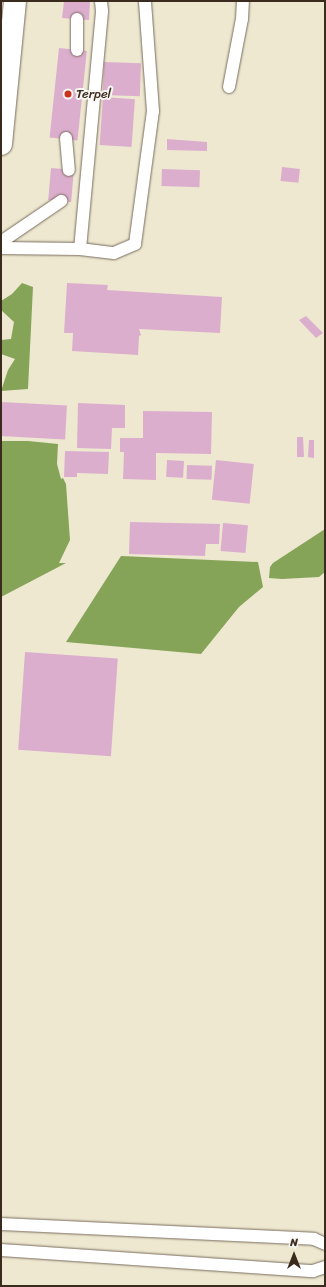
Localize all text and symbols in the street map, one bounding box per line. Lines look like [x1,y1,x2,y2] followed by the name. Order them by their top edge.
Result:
[76,86,111,102] place label: Terpel
[63,89,73,99] marker: Terpel
[290,1233,298,1252] text: N
[274,1235,314,1275] north arrow

